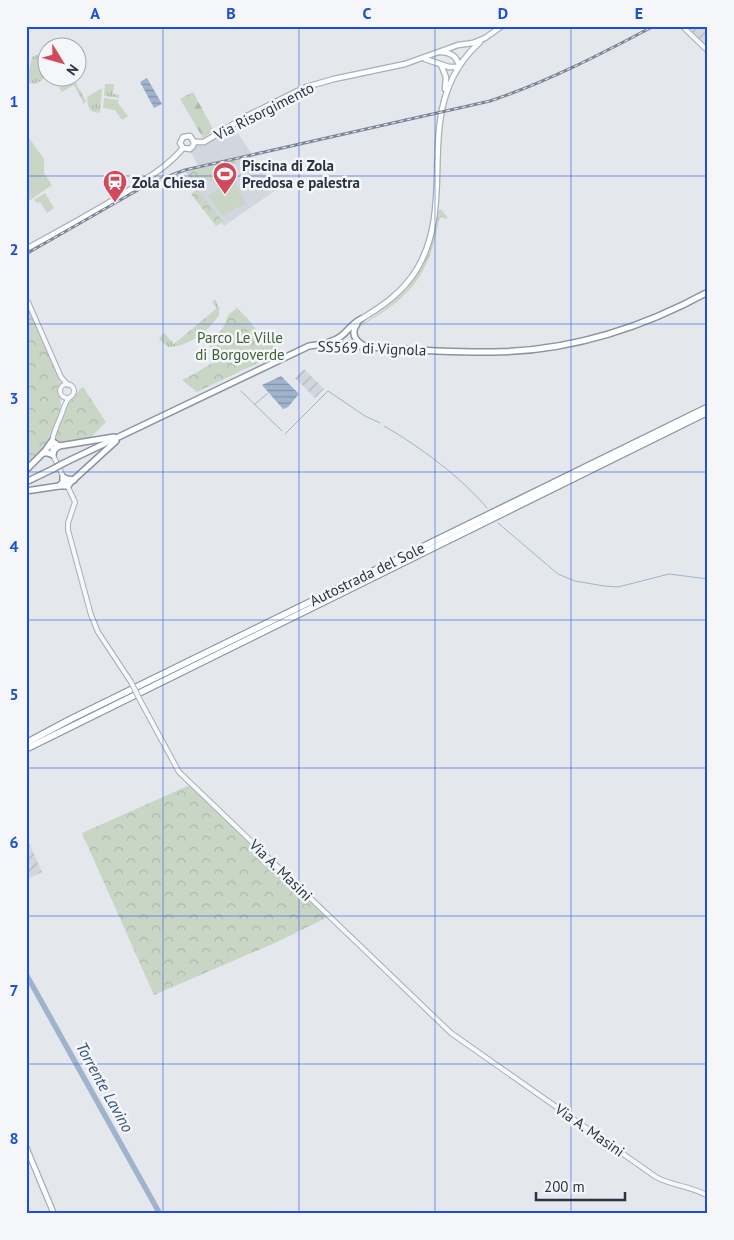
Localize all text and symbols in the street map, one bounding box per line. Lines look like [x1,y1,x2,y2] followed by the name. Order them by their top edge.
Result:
[90,3,100,23] text: A
[226,3,236,23] text: B
[363,3,372,23] text: C
[498,3,508,23] text: D
[635,3,643,23] text: E
[38,38,88,88] north arrow
[62,61,82,79] text: N
[210,78,317,145] street label: Via Risorgimento
[9,91,19,111] text: 1
[242,156,360,192] place label: Piscina di Zola Predosa e palestra
[212,161,238,195] sports icon: Piscina di Zola Predosa e palestra
[102,169,128,203] station icon: Zola Chiesa
[132,173,205,192] place label: Zola Chiesa
[9,239,19,259] text: 2
[195,328,285,364] park label: Parco Le Ville di Borgoverde
[317,337,427,359] street label: SS569 di Vignola
[9,388,19,408] text: 3
[9,536,19,556] text: 4
[306,538,428,610] street label: Autostrada del Sole
[9,684,19,704] text: 5
[9,832,19,852] text: 6
[245,834,317,905] street label: Via A. Masini
[9,980,19,1000] text: 7
[72,1038,138,1136] water label: Torrente Lavino
[551,1099,628,1161] street label: Via A. Masini
[9,1128,19,1148] text: 8
[536,1170,625,1202] scale bar
[544,1177,585,1196] text: 200 m

